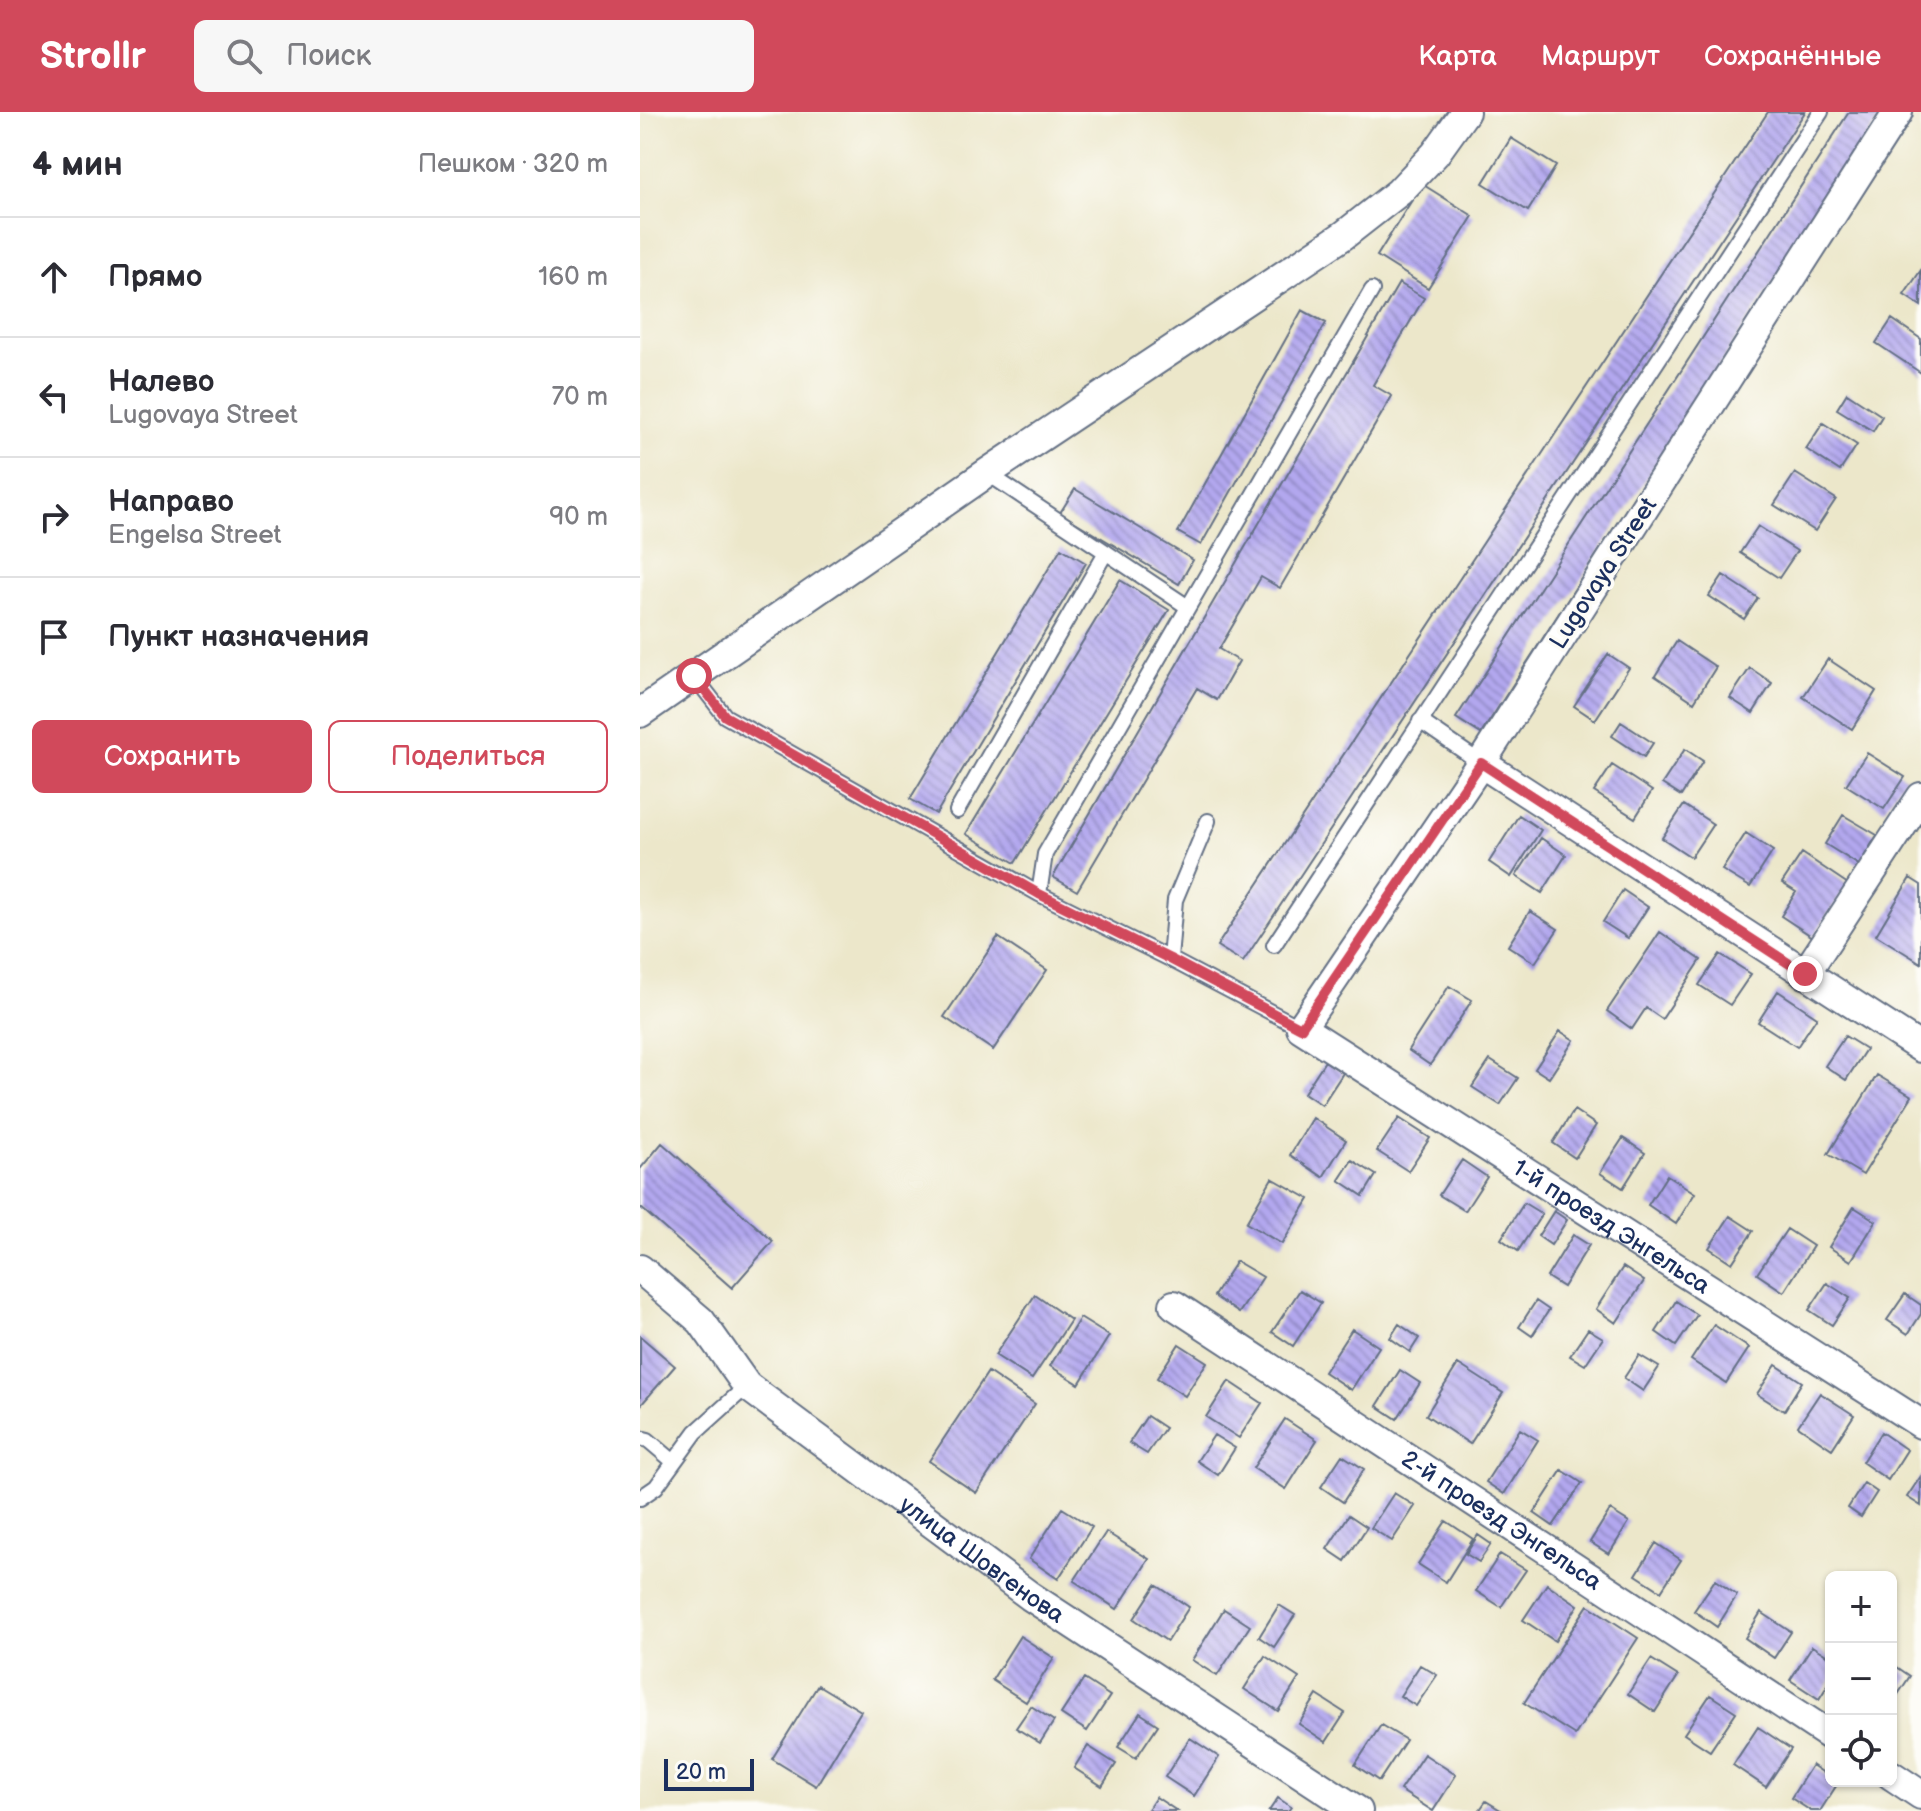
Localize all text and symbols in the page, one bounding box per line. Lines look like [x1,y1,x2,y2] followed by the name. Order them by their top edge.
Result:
[194,20,754,92] search box
[40,34,146,79] text: Strollr
[222,34,266,78] icon: search
[286,38,371,74] text: Поиск
[1418,40,1497,73] text: Карта
[1541,40,1660,73] text: Маршрут
[1704,40,1881,73] text: Сохранённые
[32,144,123,185] text: 4 мин
[418,149,608,180] text: Пешком · 320 m
[32,255,76,299] icon: ahead
[108,259,202,295] text: Прямо
[538,262,608,293] text: 160 m
[108,364,214,400] text: Налево
[32,375,76,419] icon: left
[551,382,608,413] text: 70 m
[108,400,298,431] text: Lugovaya Street
[108,484,234,520] text: Направо
[1544,491,1664,655] street label: Lugovaya Street
[32,495,76,539] icon: right
[549,502,608,533] text: 90 m
[108,520,282,551] text: Engelsa Street
[32,615,76,659] icon: arrive
[108,619,369,655] text: Пункт назначения
[676,658,712,694] route start
[32,720,312,793] button: Сохранить
[328,720,608,793] button: Поделиться
[1787,956,1823,992] route end
[1507,1153,1715,1301] street label: 1-й проезд Энгельса
[1396,1444,1607,1597] street label: 2-й проезд Энгельса
[894,1490,1070,1630] street label: улица Шовгенова
[1825,1571,1897,1787] map controls
[1825,1571,1897,1643] button: +
[1825,1643,1897,1715] button: −
[1825,1715,1897,1787] button: locate
[664,1755,754,1791] scale bar
[676,1759,726,1786] text: 20 m

